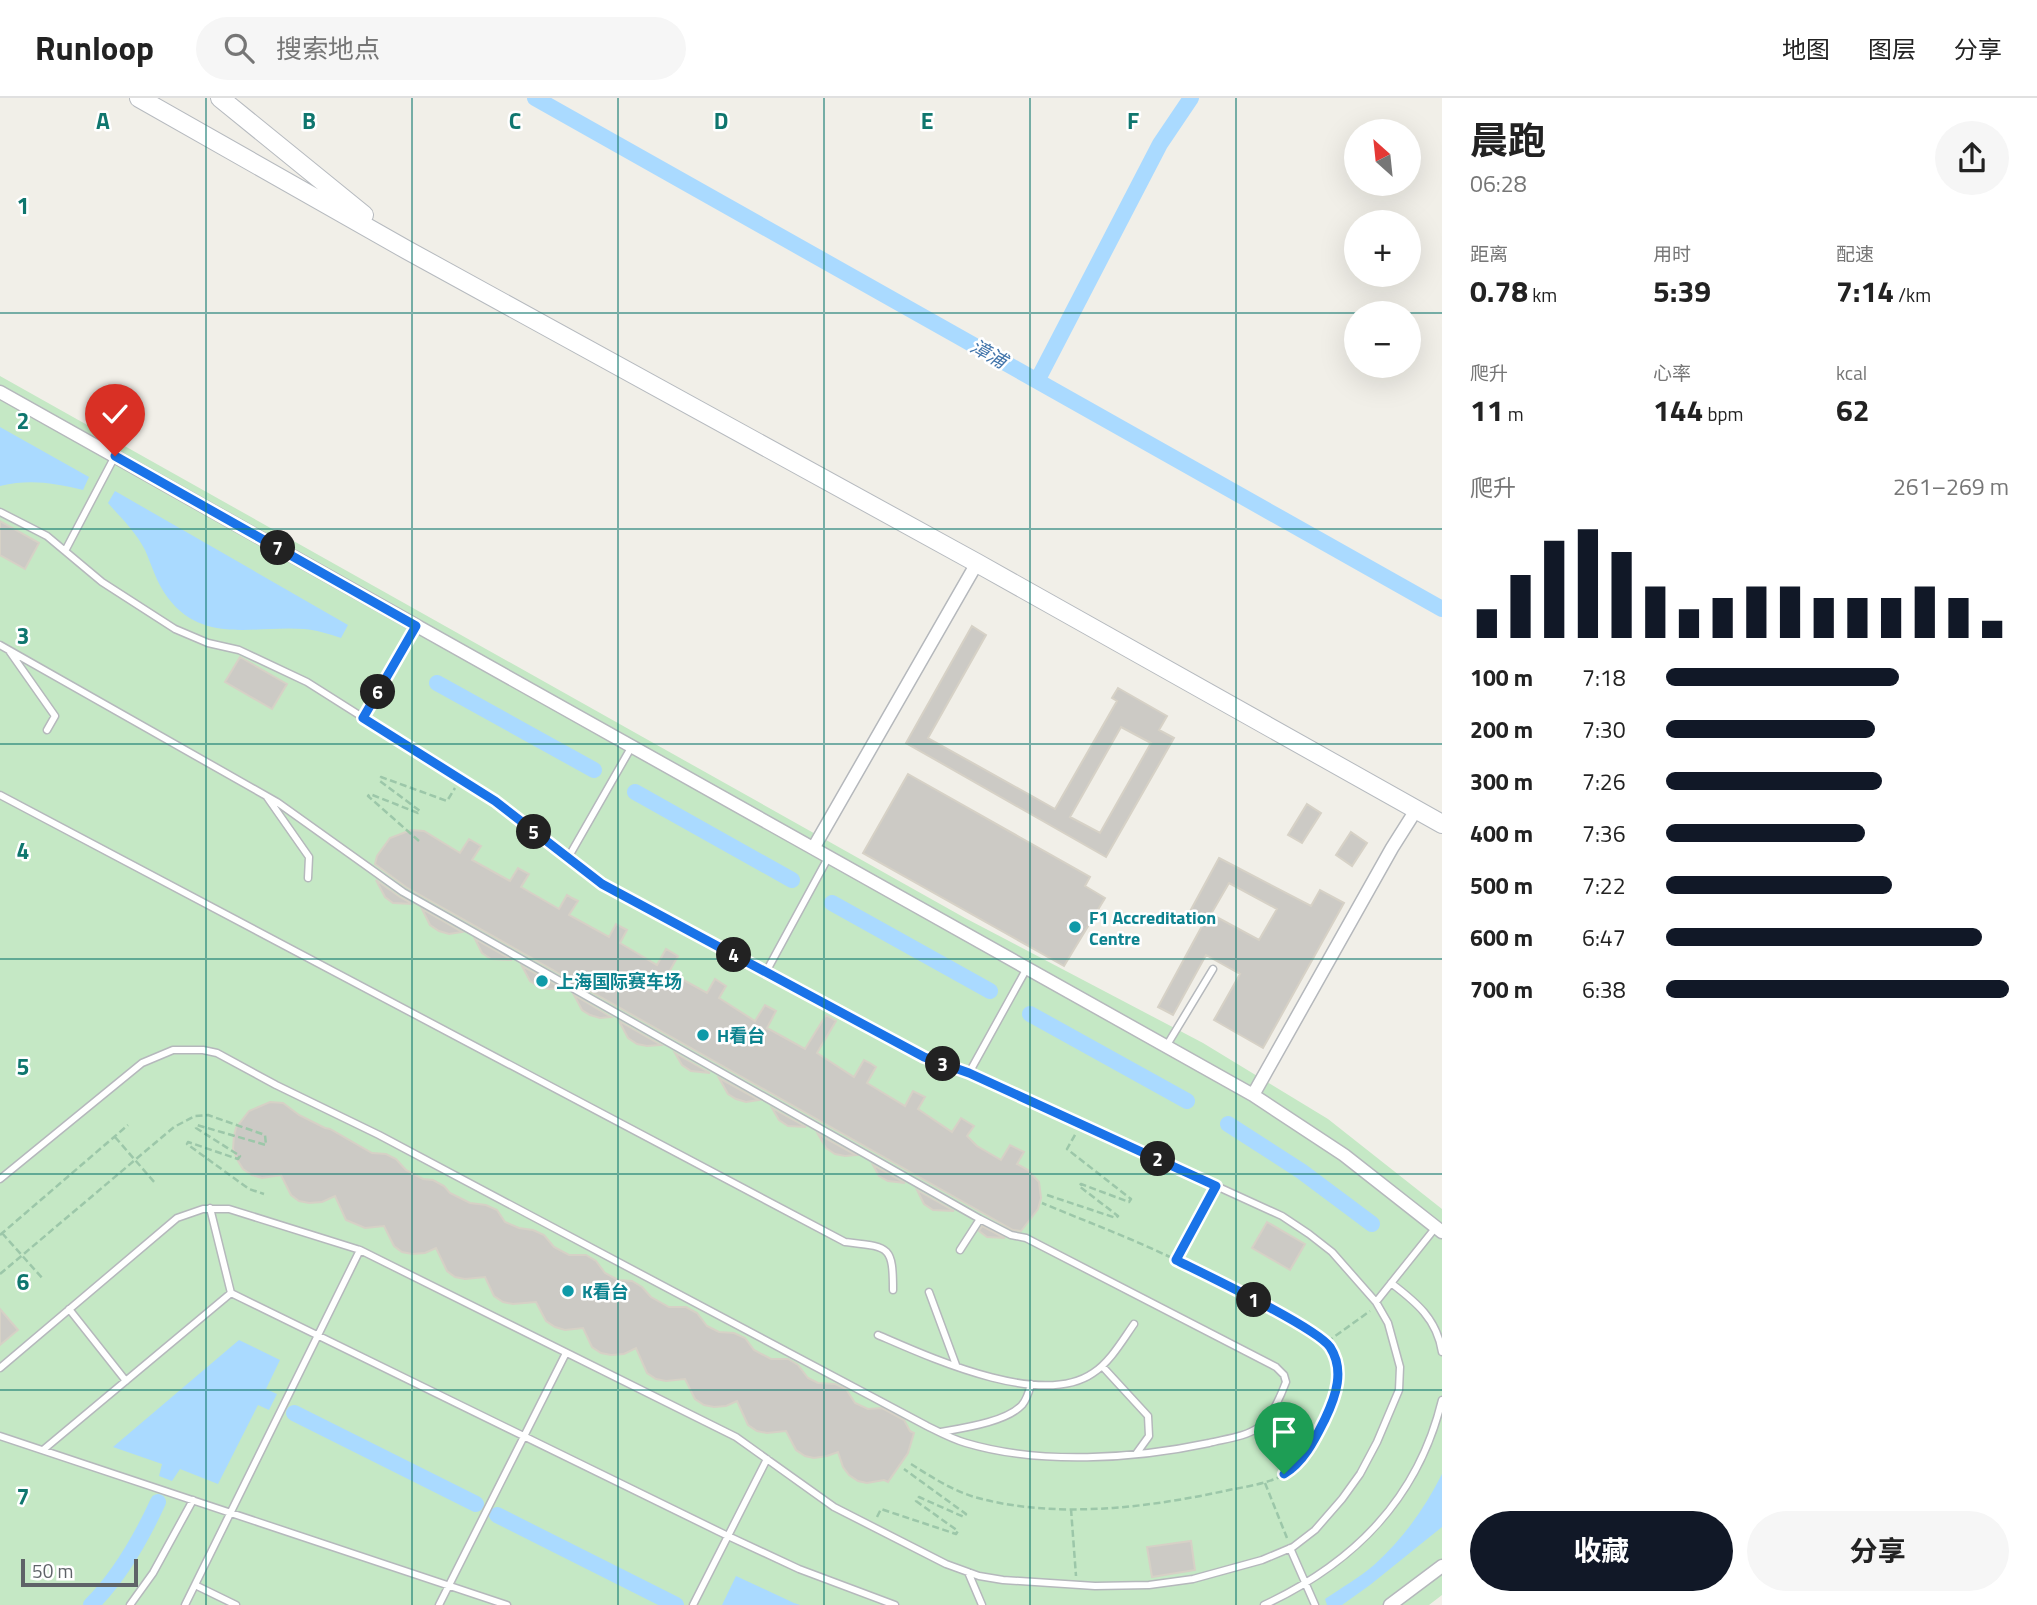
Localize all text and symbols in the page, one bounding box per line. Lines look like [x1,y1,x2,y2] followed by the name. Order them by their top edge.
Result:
[196,17,686,80] search box
[35,23,154,73] text: Runloop
[220,29,258,67] icon: search
[276,29,380,68] text: 搜索地点
[1782,31,1830,67] text: 地图
[1868,31,1916,67] text: 图层
[1954,31,2002,67] text: 分享
[96,103,110,138] text: A
[302,103,316,138] text: B
[509,103,521,138] text: C
[714,103,728,138] text: D
[921,103,933,138] text: E
[1127,103,1139,138] text: F
[1470,111,1546,169] text: 晨跑
[1344,119,1421,196] north arrow
[1344,119,1421,378] map controls
[1935,121,2009,195] button: share
[1470,166,1527,201] text: 06:28
[17,188,29,223] text: 1
[1344,210,1421,287] button: +
[1470,239,1508,268] text: 距离
[1653,239,1691,268] text: 用时
[1836,239,1874,268] text: 配速
[1470,268,1528,314] text: 0.78
[1653,268,1711,314] text: 5:39
[1836,268,1894,314] text: 7:14
[1528,280,1557,309] text: km
[1894,280,1931,309] text: /km
[1344,301,1421,378] button: −
[965,331,1015,376] water label: 漳浦
[1470,358,1508,387] text: 爬升
[1653,358,1691,387] text: 心率
[1836,358,1867,387] text: kcal
[85,384,145,456] pin
[1470,387,1504,433] text: 11
[1653,387,1703,433] text: 144
[1836,387,1870,433] text: 62
[96,395,134,433] icon: check
[1504,399,1524,428] text: m
[1703,399,1743,428] text: bpm
[17,403,29,438] text: 2
[1893,469,2009,504] text: 261–269 m
[1470,470,1516,505] text: 爬升
[260,531,296,566] pin: 7
[272,533,283,562] text: 7
[17,618,29,653] text: 3
[1470,660,1533,695] text: 100 m
[1582,660,1626,695] text: 7:18
[360,674,396,710] pin: 6
[372,677,383,706] text: 6
[1470,712,1533,747] text: 200 m
[1582,712,1626,747] text: 7:30
[1470,764,1533,799] text: 300 m
[1582,764,1626,799] text: 7:26
[516,814,552,850] pin: 5
[1470,816,1533,851] text: 400 m
[1582,816,1626,851] text: 7:36
[528,817,539,846] text: 5
[17,833,29,868] text: 4
[1470,868,1533,903] text: 500 m
[1582,868,1626,903] text: 7:22
[1089,904,1216,952] place label: F1 Accreditation Centre
[1067,919,1083,935] marker: F1 Accreditation Centre
[1470,920,1533,955] text: 600 m
[1582,920,1626,955] text: 6:47
[716,938,752,972] pin: 4
[728,940,739,969] text: 4
[556,968,682,995] place label: 上海国际赛车场
[1470,972,1533,1007] text: 700 m
[1582,972,1626,1007] text: 6:38
[534,973,550,989] marker: 上海国际赛车场
[717,1022,765,1049] place label: H看台
[695,1027,711,1043] marker: H看台
[926,1046,960,1082] pin: 3
[17,1049,29,1084] text: 5
[937,1049,948,1078] text: 3
[1140,1142,1176,1176] pin: 2
[1152,1144,1163,1173] text: 2
[17,1264,30,1299] text: 6
[582,1278,629,1305] place label: K看台
[1236,1282,1272,1318] pin: 1
[560,1283,576,1299] marker: K看台
[1248,1285,1259,1314] text: 1
[1254,1402,1314,1474] pin
[1265,1413,1303,1451] icon: arrive
[17,1479,29,1514] text: 7
[1470,1511,1733,1591] button: 收藏
[1747,1511,2009,1591] button: 分享
[21,1556,138,1588] scale bar
[32,1556,73,1585] text: 50 m

